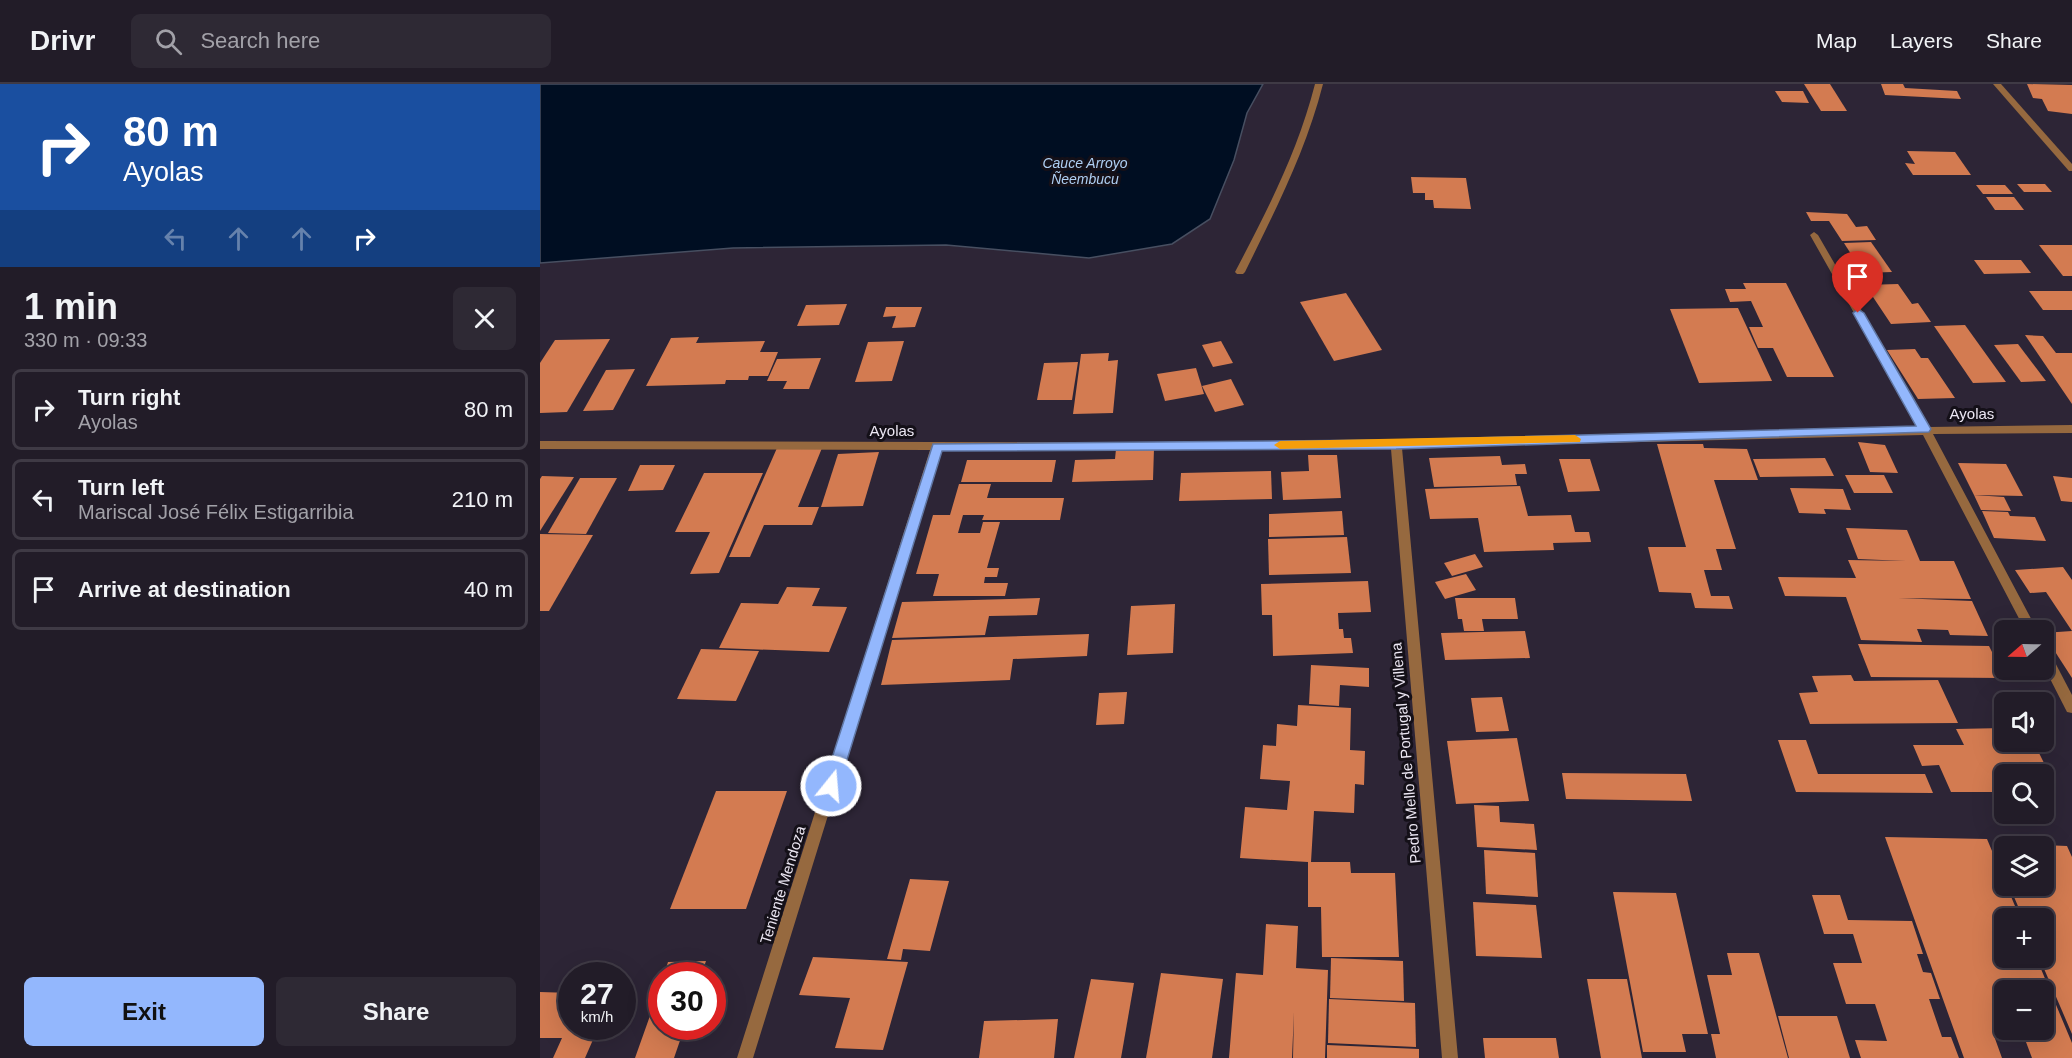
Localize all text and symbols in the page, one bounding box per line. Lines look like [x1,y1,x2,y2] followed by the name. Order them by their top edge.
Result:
[131,14,551,68] search box
[30,25,95,56] text: Drivr
[152,25,185,58] icon: search
[200,28,320,53] text: Search here
[1816,29,1857,52] text: Map
[1890,29,1953,52] text: Layers
[1986,29,2042,52] text: Share
[24,108,102,186] icon: right
[123,108,219,155] text: 80 m
[1042,155,1128,187] water label: Cauce Arroyo Ñeembucu
[123,157,204,187] text: Ayolas
[159,222,192,255] icon: left
[222,222,255,255] icon: ahead
[285,222,318,255] icon: ahead
[348,222,381,255] icon: right
[1832,251,1883,313] pin
[1841,260,1874,293] icon: arrive
[24,286,118,327] text: 1 min
[453,287,516,350] button: close
[24,329,147,351] text: 330 m · 09:33
[78,385,180,410] text: Turn right
[27,393,60,426] icon: right
[464,397,513,422] text: 80 m
[1950,405,1994,422] street label: Ayolas
[78,411,138,433] text: Ayolas
[870,422,914,439] street label: Ayolas
[78,475,164,500] text: Turn left
[27,483,60,516] icon: left
[452,487,513,512] text: 210 m
[78,501,354,523] text: Mariscal José Félix Estigarribia
[27,573,60,606] icon: arrive
[78,577,291,602] text: Arrive at destination
[464,577,513,602] text: 40 m
[1994,620,2054,680] north arrow
[1994,620,2054,1040] map controls
[1387,641,1424,864] street label: Pedro Mello de Portugal y Villena
[1994,692,2054,752] button: sound
[799,754,863,818] position arrow
[1994,764,2054,824] button: search
[756,823,809,946] street label: Teniente Mendoza
[1994,836,2054,896] button: layers
[1994,908,2054,968] button: +
[648,962,726,1040] speed limit sign: 30
[24,977,264,1046] button: Exit
[276,977,516,1046] button: Share
[580,977,614,1010] text: 27
[1994,980,2054,1040] button: −
[581,1008,613,1025] text: km/h

